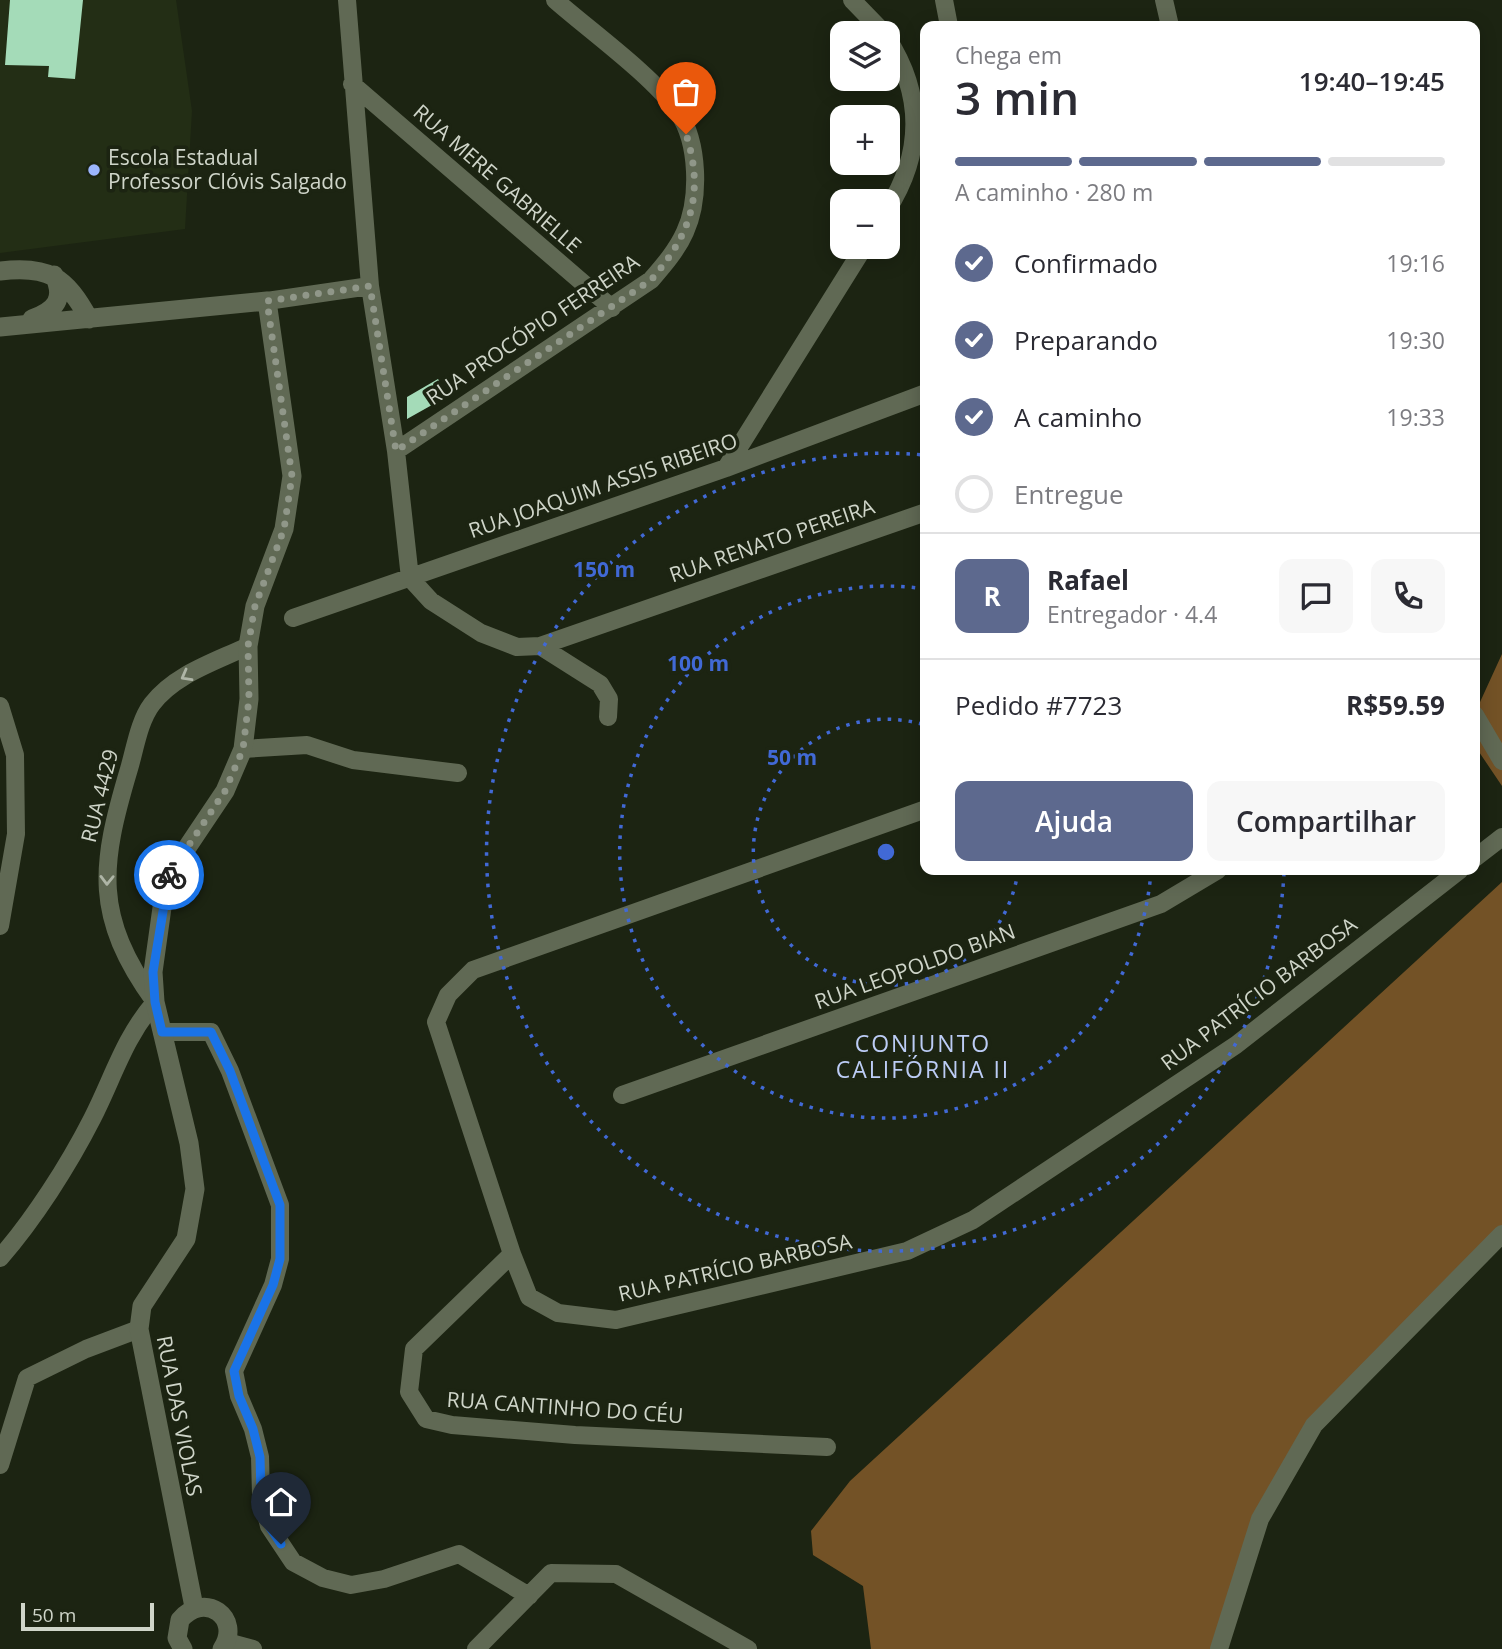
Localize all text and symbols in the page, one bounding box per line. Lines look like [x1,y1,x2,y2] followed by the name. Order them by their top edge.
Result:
[830,21,900,259] map controls
[830,21,900,91] button: layers
[955,39,1062,71] text: Chega em
[656,62,716,134] pin
[1299,63,1445,99] text: 19:40–19:45
[955,66,1079,128] text: 3 min
[667,73,705,111] icon: bag
[408,98,588,259] street label: RUA MERE GABRIELLE
[830,105,900,175] button: +
[108,143,347,195] place label: Escola Estadual Professor Clóvis Salgado
[86,162,102,178] marker: Escola Estadual Professor Clóvis Salgado
[955,176,1153,208] text: A caminho · 280 m
[830,189,900,259] button: −
[955,244,993,282] icon: check
[1014,245,1158,281] text: Confirmado
[421,247,645,411] street label: RUA PROCÓPIO FERREIRA
[1386,247,1445,279] text: 19:16
[955,321,993,359] icon: check
[1014,322,1158,358] text: Preparando
[1386,324,1445,356] text: 19:30
[955,398,993,436] icon: check
[1014,399,1142,435] text: A caminho
[1386,401,1445,433] text: 19:33
[465,426,741,544] street label: RUA JOAQUIM ASSIS RIBEIRO
[1014,476,1124,512] text: Entregue
[665,492,879,588] street label: RUA RENATO PEREIRA
[573,555,635,583] text: 150 m
[1279,559,1353,633] button: chat
[1371,559,1445,633] button: phone
[1047,562,1129,598] text: Rafael
[983,578,1001,614] text: R
[1047,598,1217,630] text: Entregador · 4.4
[667,649,729,677] text: 100 m
[181,668,194,681] one-way arrow
[955,687,1122,723] text: Pedido #7723
[1346,687,1445,723] text: R$59.59
[767,743,817,771] text: 50 m
[74,746,124,845] street label: RUA 4429
[955,781,1193,861] button: Ajuda
[1207,781,1445,861] button: Compartilhar
[134,840,204,910] courier
[874,840,898,864] centre of rings
[150,856,188,894] icon: bike
[99,875,115,885] one-way arrow
[1155,910,1363,1076] street label: RUA PATRÍCIO BARBOSA
[811,917,1019,1015] street label: RUA LEOPOLDO BIAN
[836,1027,1010,1085] district label: CONJUNTO CALIFÓRNIA II
[615,1226,855,1308] street label: RUA PATRÍCIO BARBOSA
[151,1333,209,1498] street label: RUA DAS VIOLAS
[446,1385,684,1429] street label: RUA CANTINHO DO CÉU
[251,1472,311,1544] pin
[262,1483,300,1521] icon: home
[21,1600,154,1632] scale bar
[32,1602,76,1628] text: 50 m

